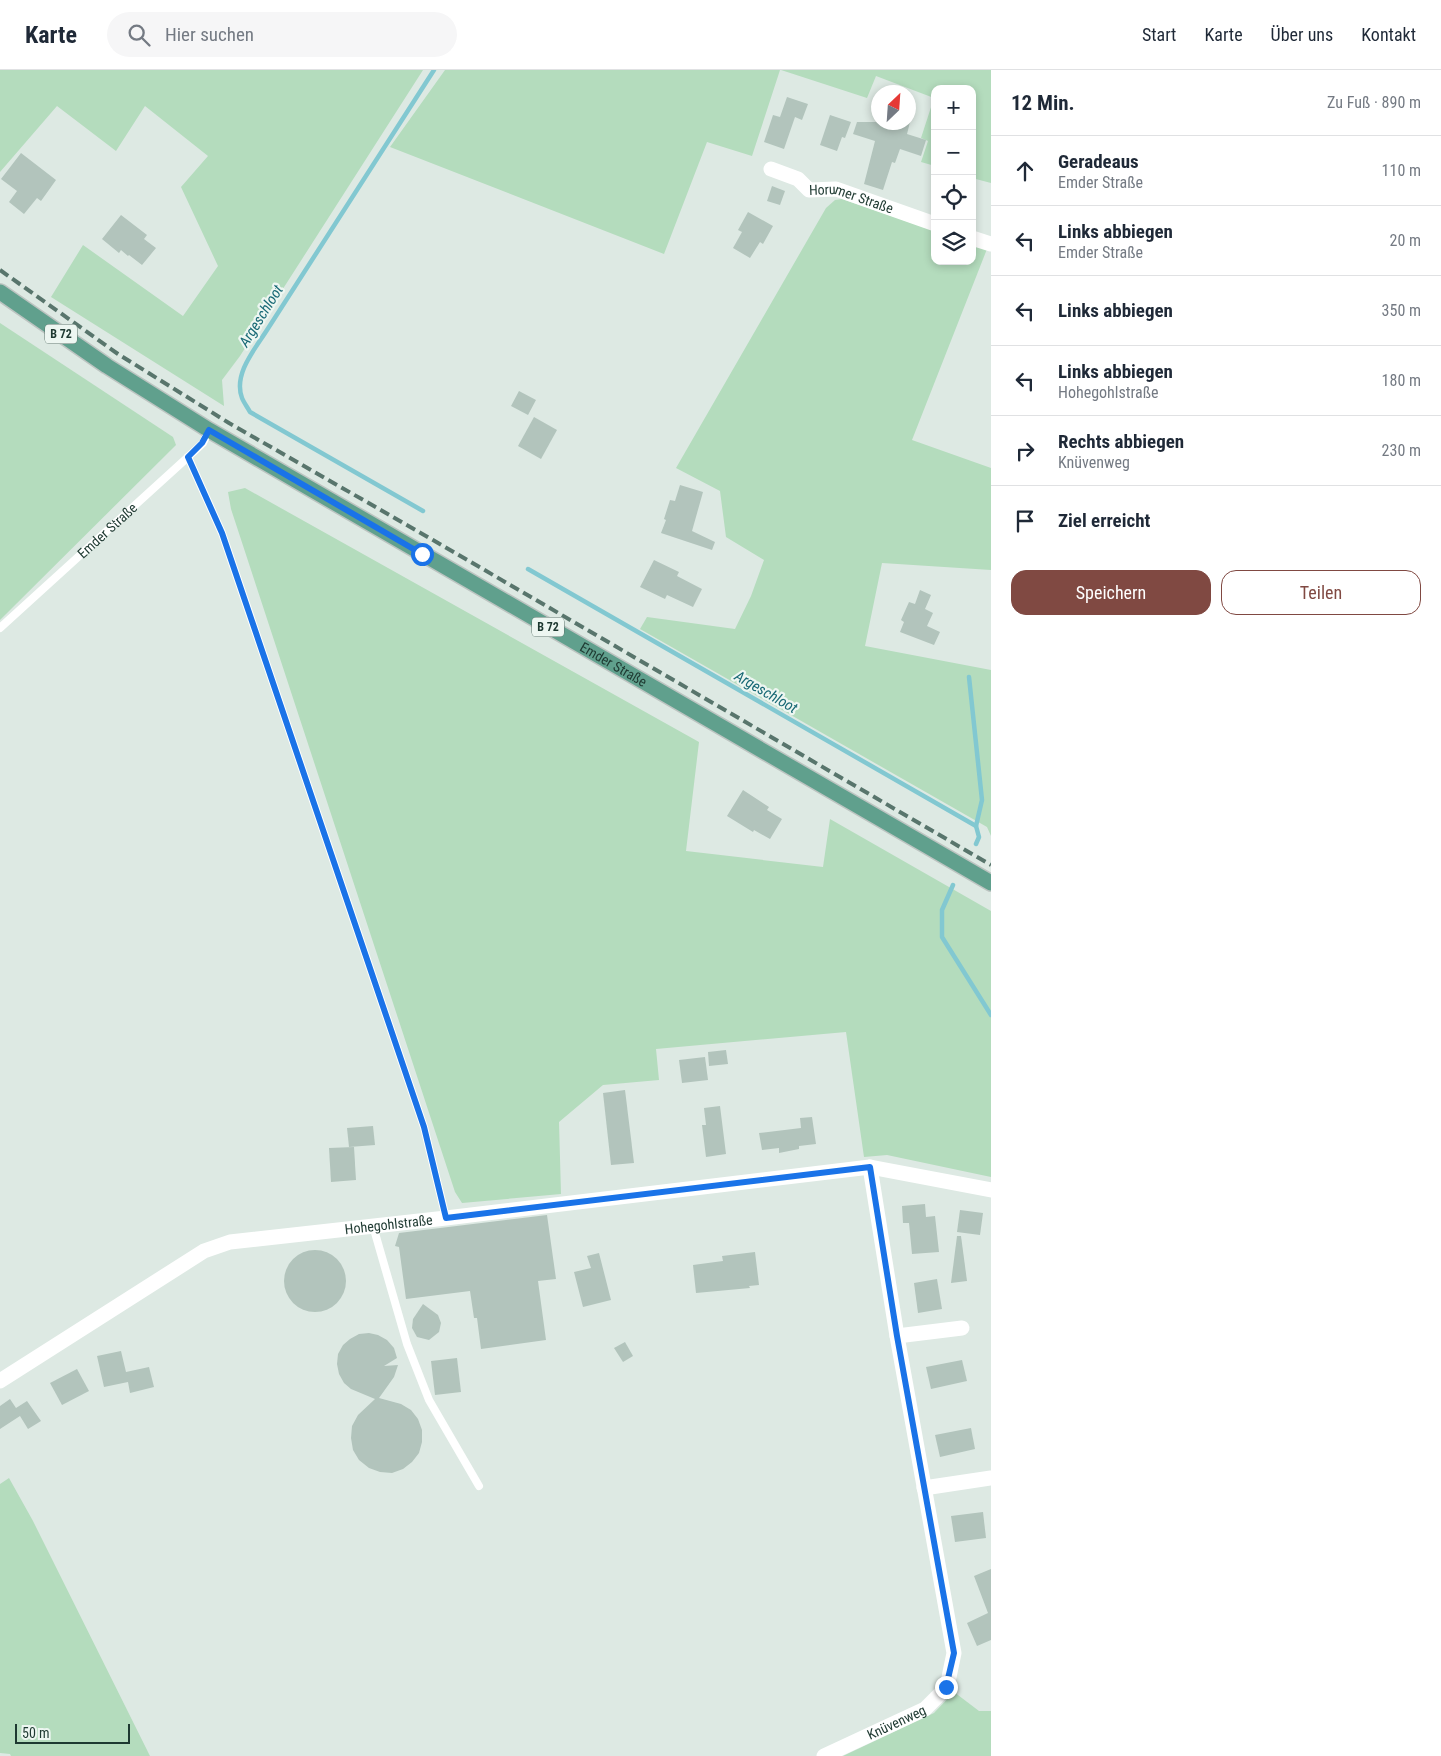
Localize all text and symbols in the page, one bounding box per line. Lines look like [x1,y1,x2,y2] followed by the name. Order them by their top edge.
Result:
[107,12,457,57] search box
[25,21,77,49] text: Karte
[125,21,153,49] icon: search
[165,23,254,46] text: Hier suchen
[1142,24,1176,45] text: Start
[1204,24,1243,45] text: Karte
[1271,24,1333,45] text: Über uns
[1361,24,1416,45] text: Kontakt
[871,85,916,130] north arrow
[931,85,976,265] map controls
[931,85,976,130] button: +
[1011,91,1075,115] text: 12 Min.
[1327,93,1421,112] text: Zu Fuß · 890 m
[931,130,976,175] button: −
[1058,150,1139,173] text: Geradeaus
[1011,157,1039,185] icon: ahead
[1382,161,1421,180] text: 110 m
[1058,173,1143,192] text: Emder Straße
[931,175,976,220] button: locate
[809,181,896,217] street label: Horumer Straße
[931,220,976,265] button: layers
[1058,220,1173,243] text: Links abbiegen
[1011,227,1039,255] icon: left
[1389,231,1421,250] text: 20 m
[1058,243,1143,262] text: Emder Straße
[234,281,287,351] water label: Argeschloot
[1011,297,1039,325] icon: left
[1058,299,1173,322] text: Links abbiegen
[1382,301,1421,320] text: 350 m
[45,324,77,344] road number: B 72
[1058,360,1173,383] text: Links abbiegen
[1011,367,1039,395] icon: left
[1382,371,1421,390] text: 180 m
[1058,383,1159,402] text: Hohegohlstraße
[1058,430,1184,453] text: Rechts abbiegen
[1011,437,1039,465] icon: right
[1382,441,1421,460] text: 230 m
[1058,453,1130,472] text: Knüvenweg
[74,499,141,561] street label: Emder Straße
[1011,507,1039,535] icon: arrive
[1058,509,1150,532] text: Ziel erreicht
[411,543,434,566] route start
[1011,570,1211,615] button: Speichern
[1221,570,1421,615] button: Teilen
[532,618,564,636] road number: B 72
[577,639,650,690] street label: Emder Straße
[731,666,801,717] water label: Argeschloot
[344,1212,434,1237] street label: Hohegohlstraße
[935,1676,958,1699] route end
[865,1702,928,1743] street label: Knüvenweg
[15,1721,130,1744] scale bar
[22,1725,50,1741] text: 50 m

